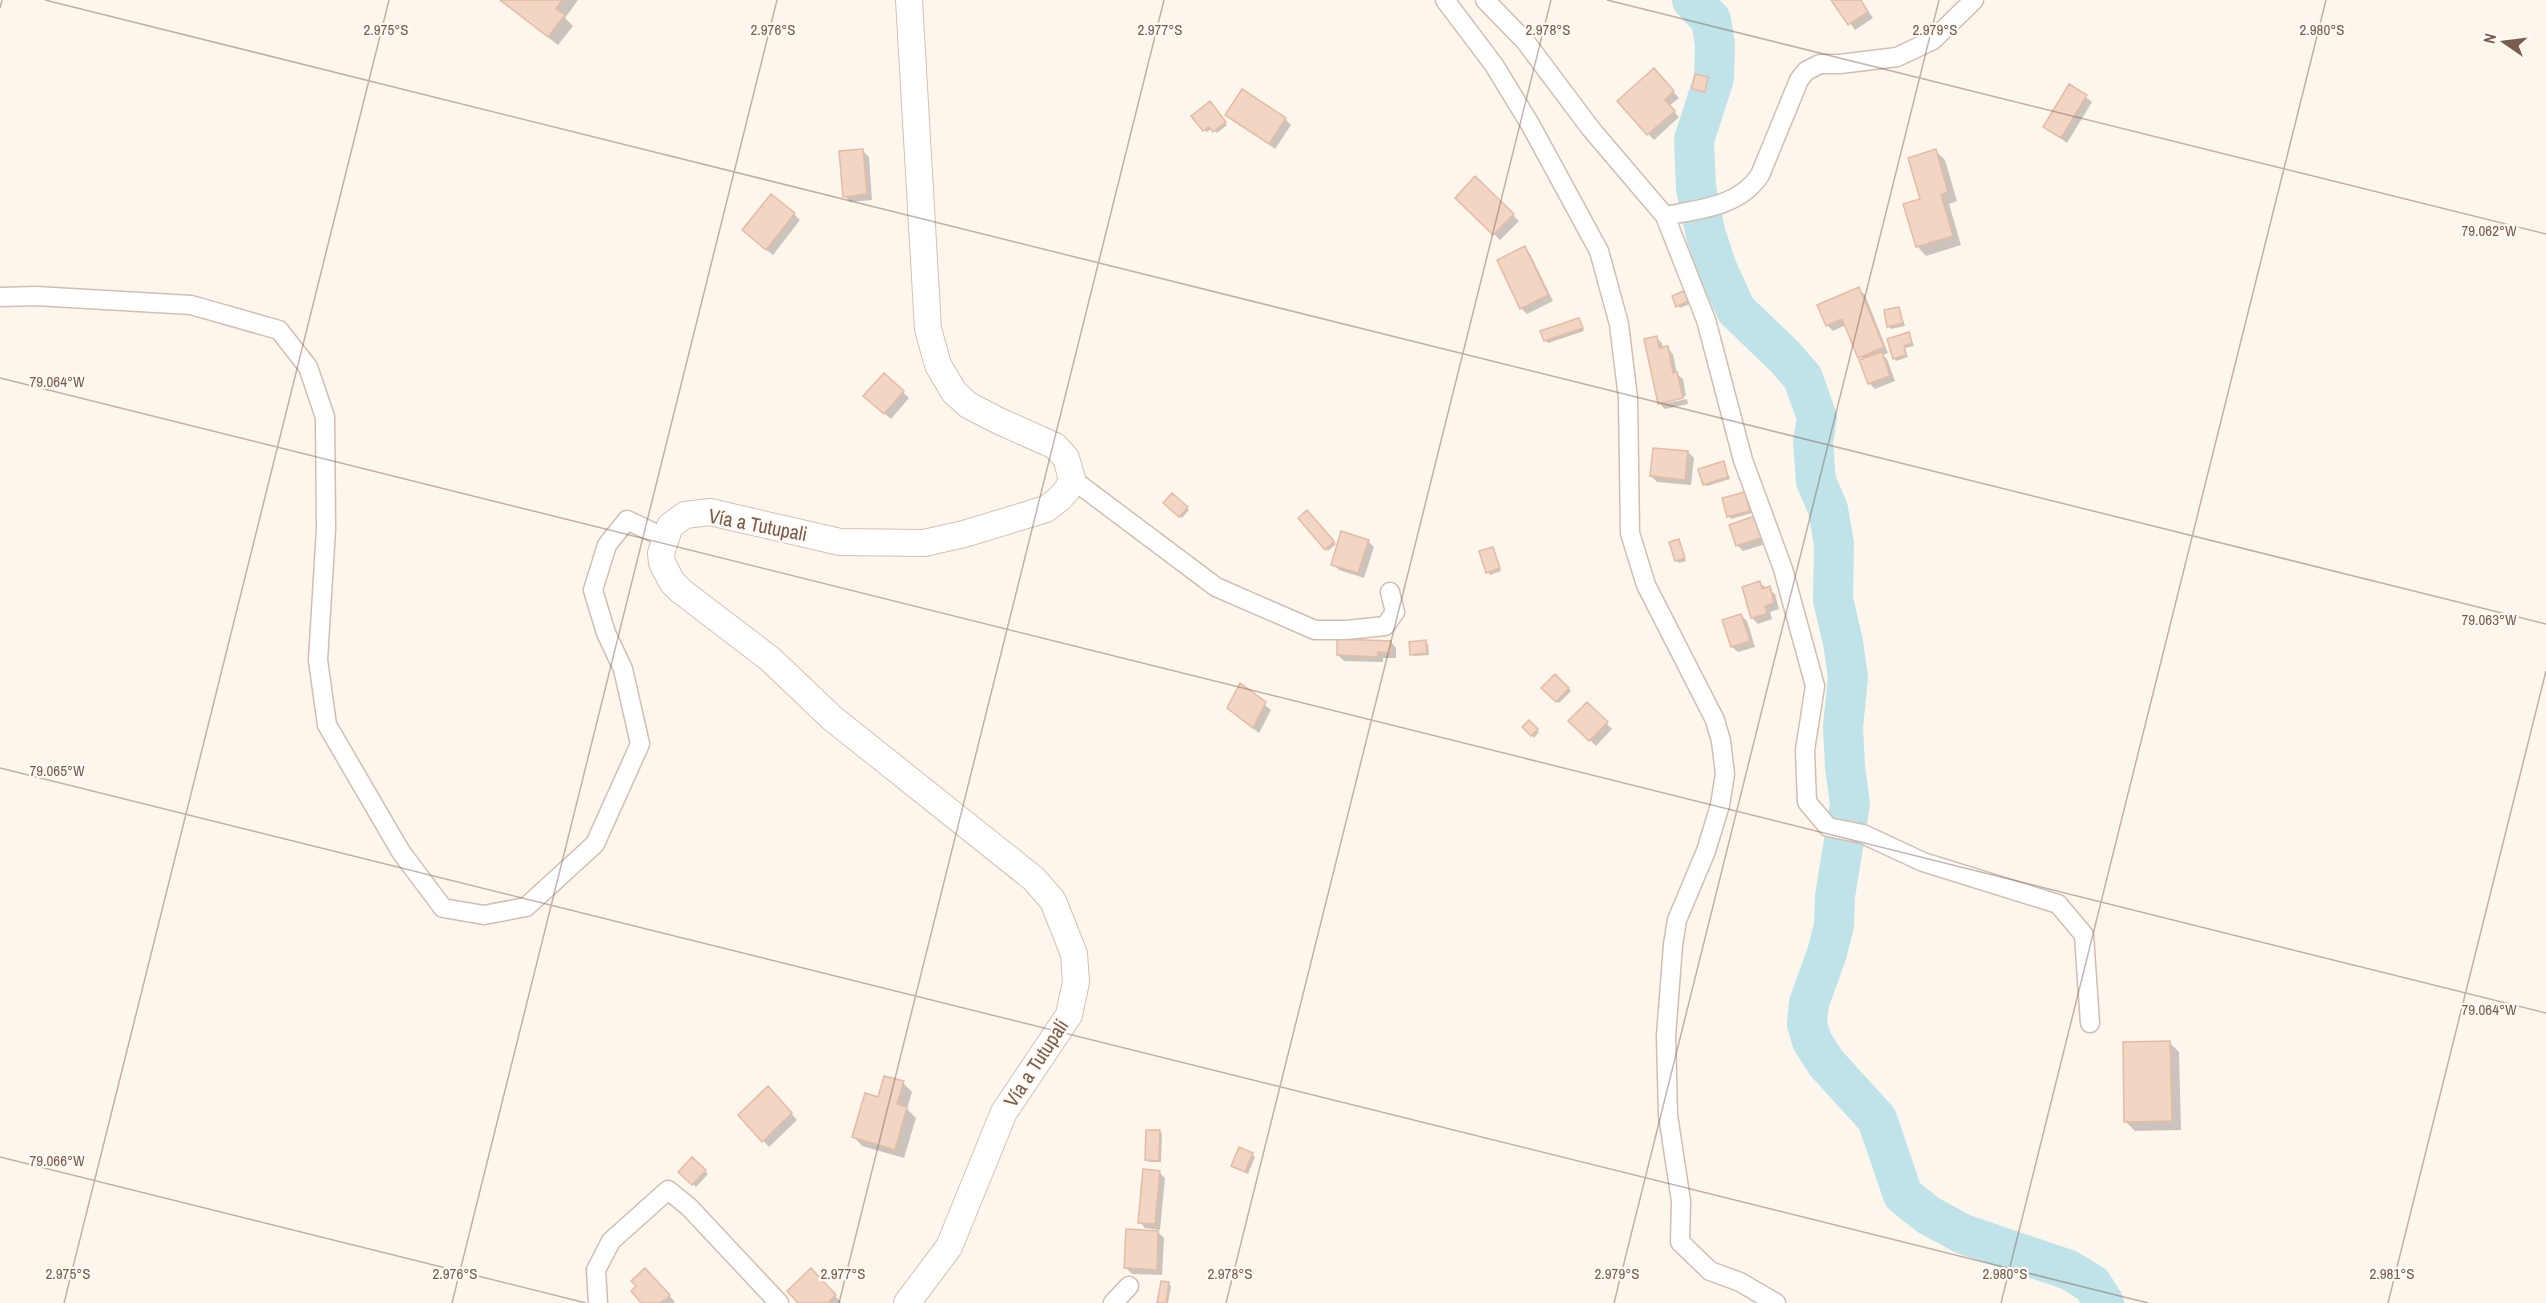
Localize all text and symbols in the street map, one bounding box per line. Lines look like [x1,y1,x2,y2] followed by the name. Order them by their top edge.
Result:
[2474,12,2534,72] north arrow
[364,19,409,40] text: 2.975°S
[751,19,796,40] text: 2.976°S
[1138,19,1183,40] text: 2.977°S
[1526,19,1571,40] text: 2.978°S
[1913,19,1958,40] text: 2.979°S
[2300,19,2345,40] text: 2.980°S
[2478,31,2501,46] text: N
[2461,220,2517,241] text: 79.062°W
[29,371,85,392] text: 79.064°W
[706,502,810,547] street label: Vía a Tutupali
[2461,609,2517,630] text: 79.063°W
[29,760,85,781] text: 79.065°W
[2461,999,2517,1020] text: 79.064°W
[997,1013,1074,1112] street label: Vía a Tutupali
[29,1150,85,1171] text: 79.066°W
[46,1263,91,1284] text: 2.975°S
[433,1263,478,1284] text: 2.976°S
[821,1263,866,1284] text: 2.977°S
[1208,1263,1253,1284] text: 2.978°S
[1595,1263,1640,1284] text: 2.979°S
[1983,1263,2028,1284] text: 2.980°S
[2370,1263,2415,1284] text: 2.981°S

